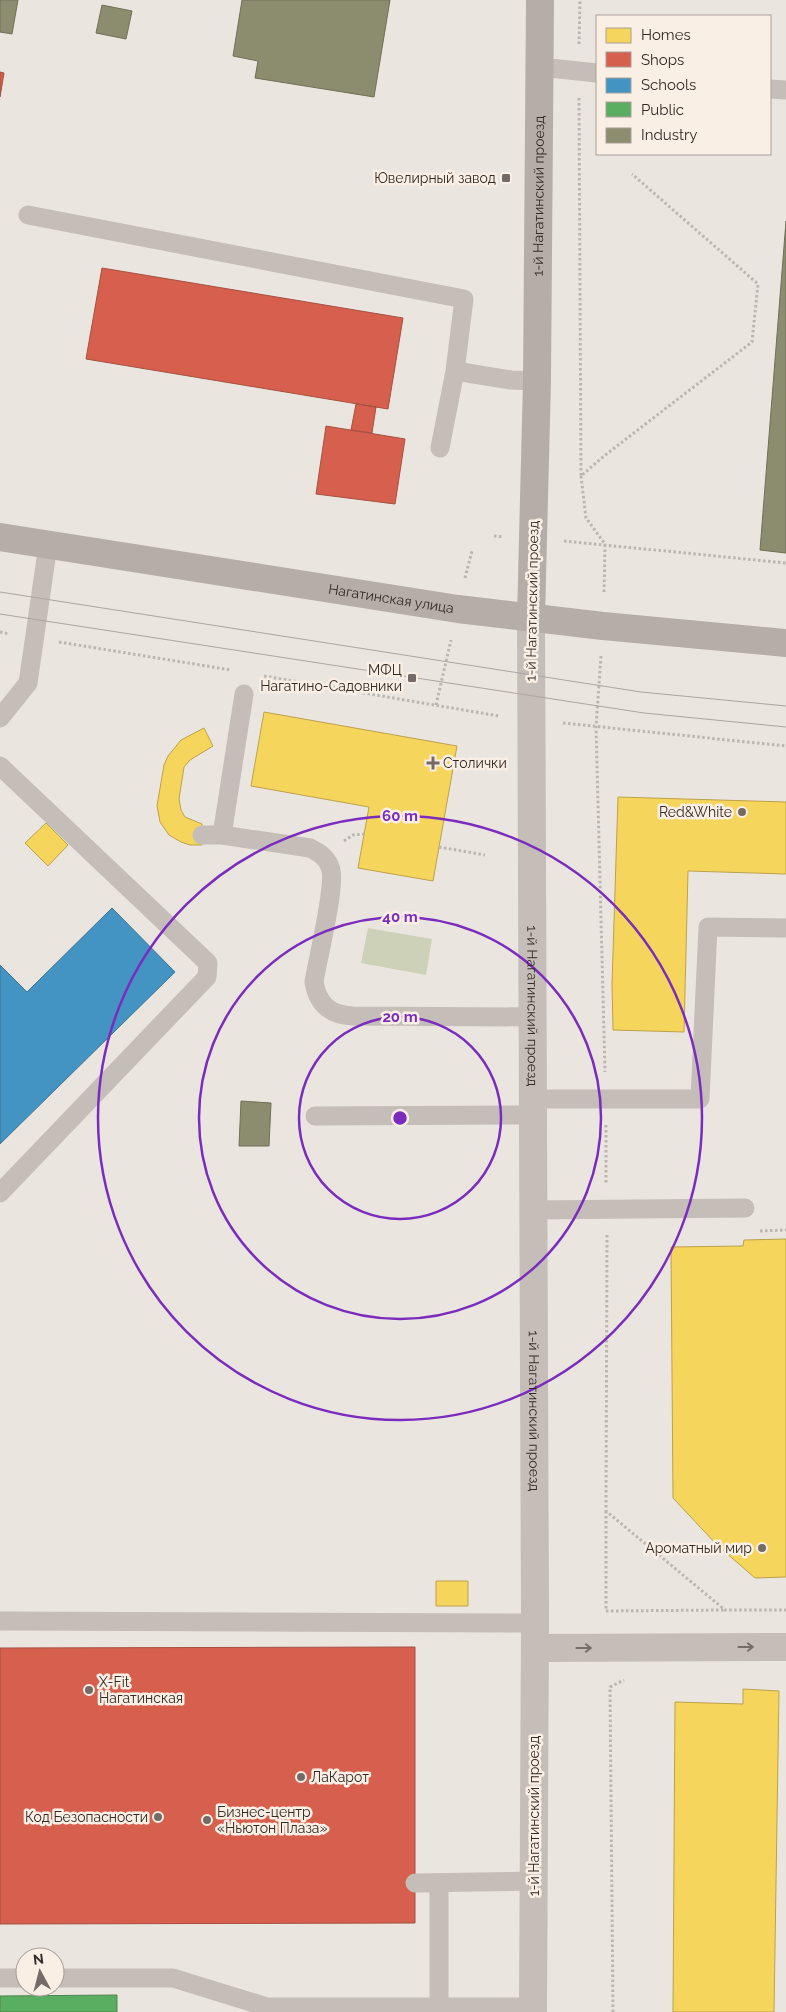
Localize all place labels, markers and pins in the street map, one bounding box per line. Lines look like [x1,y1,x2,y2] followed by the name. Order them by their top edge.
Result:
[374,170,496,186] place label: Ювелирный завод
[500,172,512,184] marker: Ювелирный завод
[260,662,402,694] place label: МФЦ Нагатино-Садовники
[406,672,418,684] marker: МФЦ Нагатино-Садовники
[443,755,507,771] place label: Столички
[427,757,439,769] marker: Столички
[659,804,732,820] place label: Red&White
[736,806,748,818] marker: Red&White
[391,1109,409,1127] centre of rings
[645,1540,752,1556] place label: Ароматный мир
[756,1542,768,1554] marker: Ароматный мир
[99,1674,183,1706] place label: X-Fit Нагатинская
[83,1684,95,1696] marker: X-Fit Нагатинская
[311,1769,369,1785] place label: ЛаКарот
[295,1771,307,1783] marker: ЛаКарот
[217,1804,328,1836] place label: Бизнес-центр «Ньютон Плаза»
[25,1809,148,1825] place label: Код Безопасности
[152,1811,164,1823] marker: Код Безопасности
[201,1814,213,1826] marker: Бизнес-центр «Ньютон Плаза»

